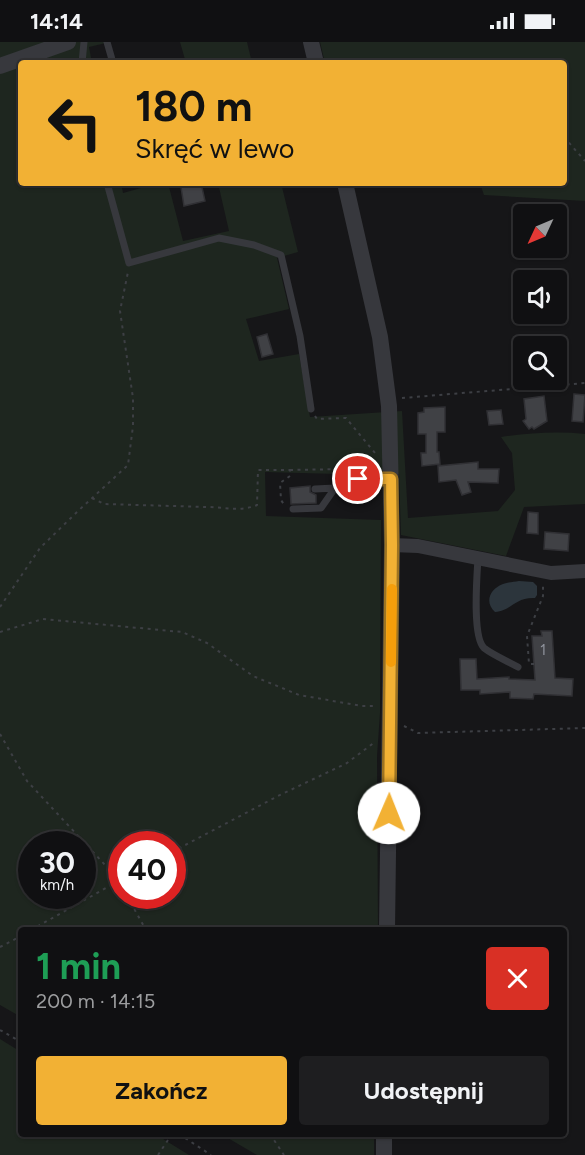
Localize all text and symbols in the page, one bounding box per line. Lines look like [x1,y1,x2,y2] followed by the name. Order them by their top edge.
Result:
[30,8,83,35] text: 14:14
[135,81,252,132] text: 180 m
[36,84,114,162] icon: left
[135,132,295,165] text: Skręć w lewo
[513,204,567,258] north arrow
[513,204,567,390] map controls
[513,270,567,324] button: sound
[513,336,567,390] button: search
[332,453,383,504] pin
[341,462,374,495] icon: arrive
[540,641,546,659] house number: 1
[357,781,421,845] position arrow
[108,831,186,909] speed limit sign: 40
[39,844,75,881] text: 30
[40,876,74,894] text: km/h
[36,945,121,988] text: 1 min
[486,947,549,1010] button: close
[36,989,155,1013] text: 200 m · 14:15
[36,1056,287,1125] button: Zakończ
[299,1056,549,1125] button: Udostępnij

